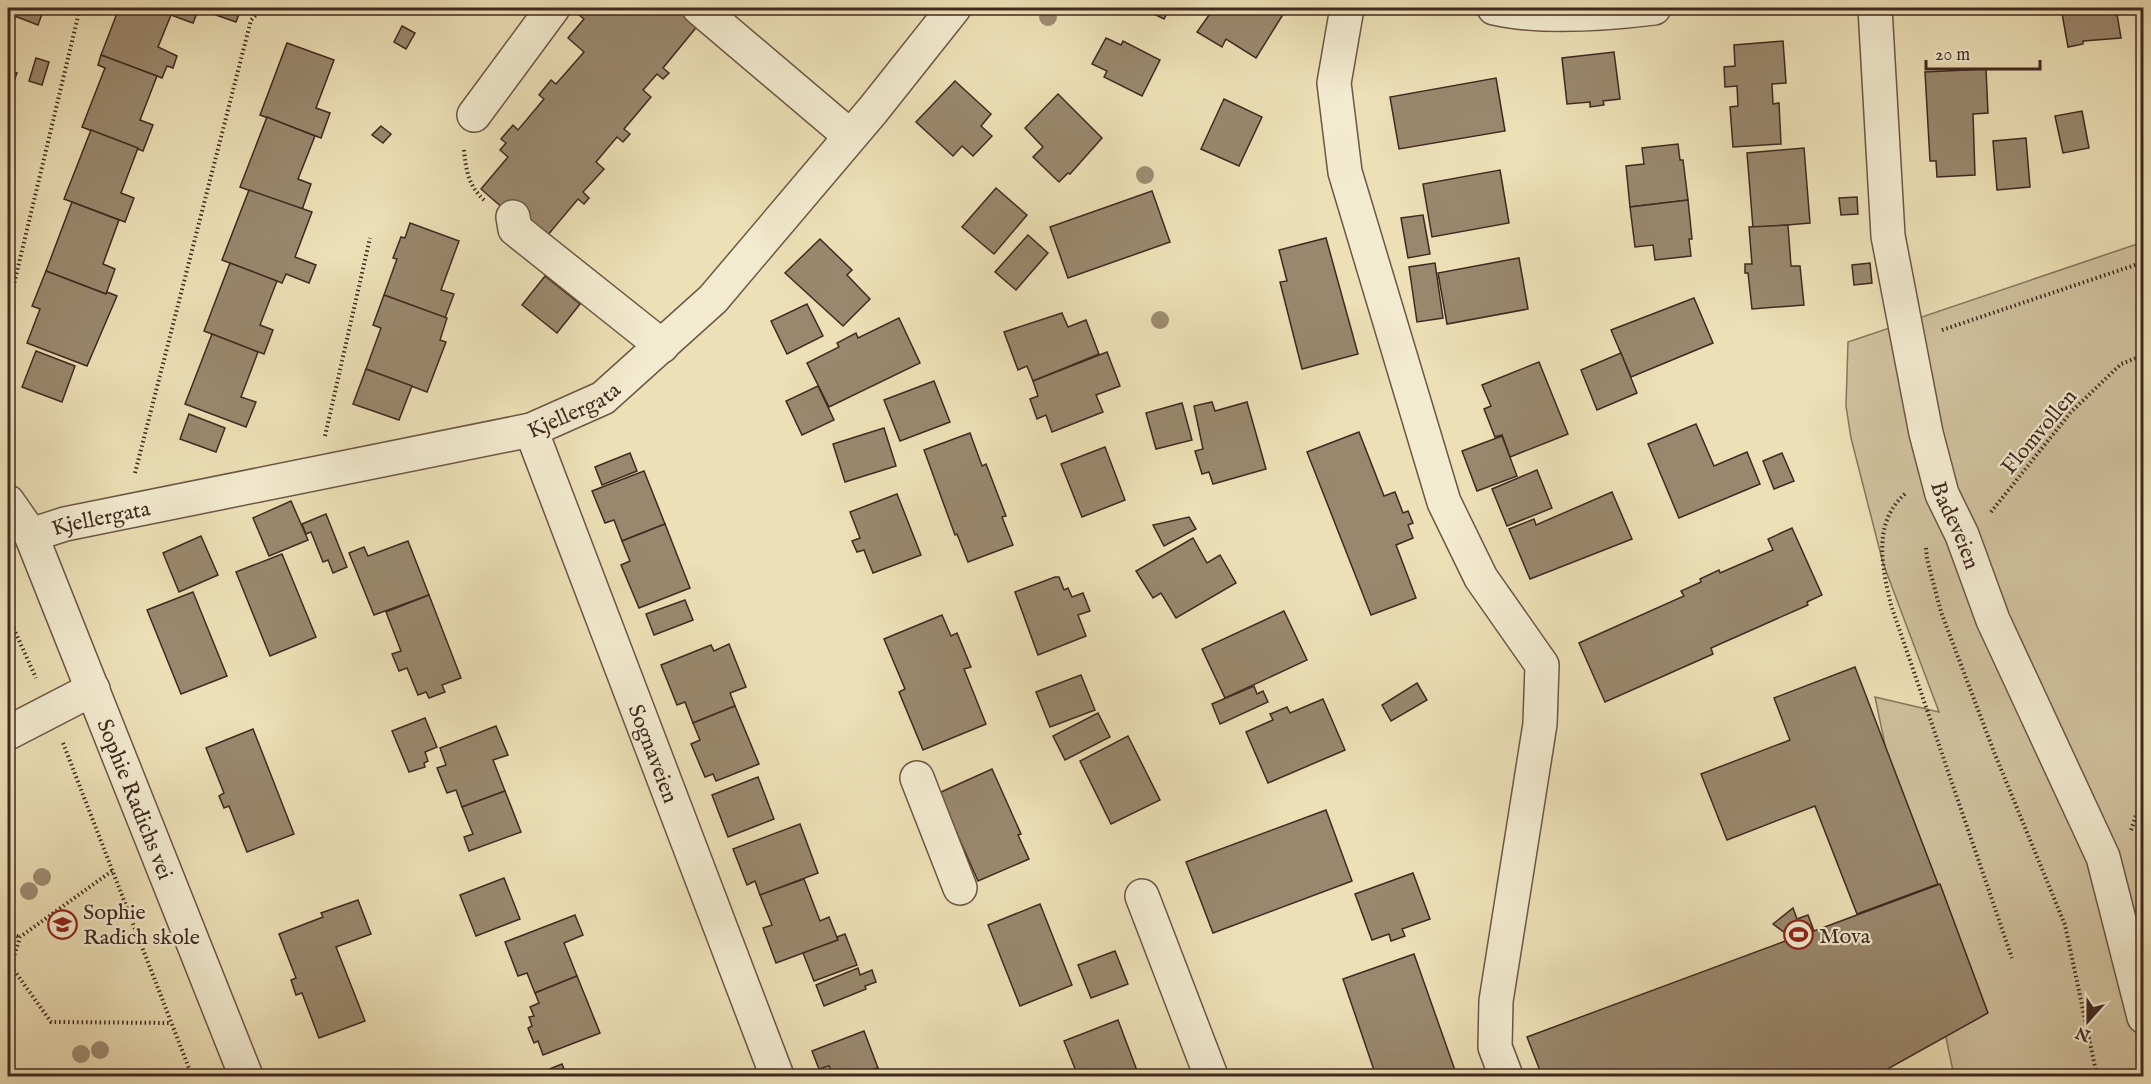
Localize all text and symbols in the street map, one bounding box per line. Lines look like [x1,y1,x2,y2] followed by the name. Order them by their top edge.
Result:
[1926,33,2040,71] scale bar
[1935,44,1970,67] text: 20 m
[523,377,627,446] street label: Kjellergata
[1996,383,2084,481] street label: Flomvollen
[1923,479,1985,574] street label: Badeveien
[48,495,153,543] street label: Kjellergata
[621,701,684,808] street label: Sognaveien
[89,715,178,884] street label: Sophie Radichs vei
[83,899,200,952] place label: Sophie Radich skole
[46,908,78,940] school or university icon: Sophie Radich skole
[1782,919,1814,951] sports icon: Mova
[1819,923,1871,951] place label: Mova
[2058,991,2118,1051] north arrow
[2073,1021,2094,1045] text: N

